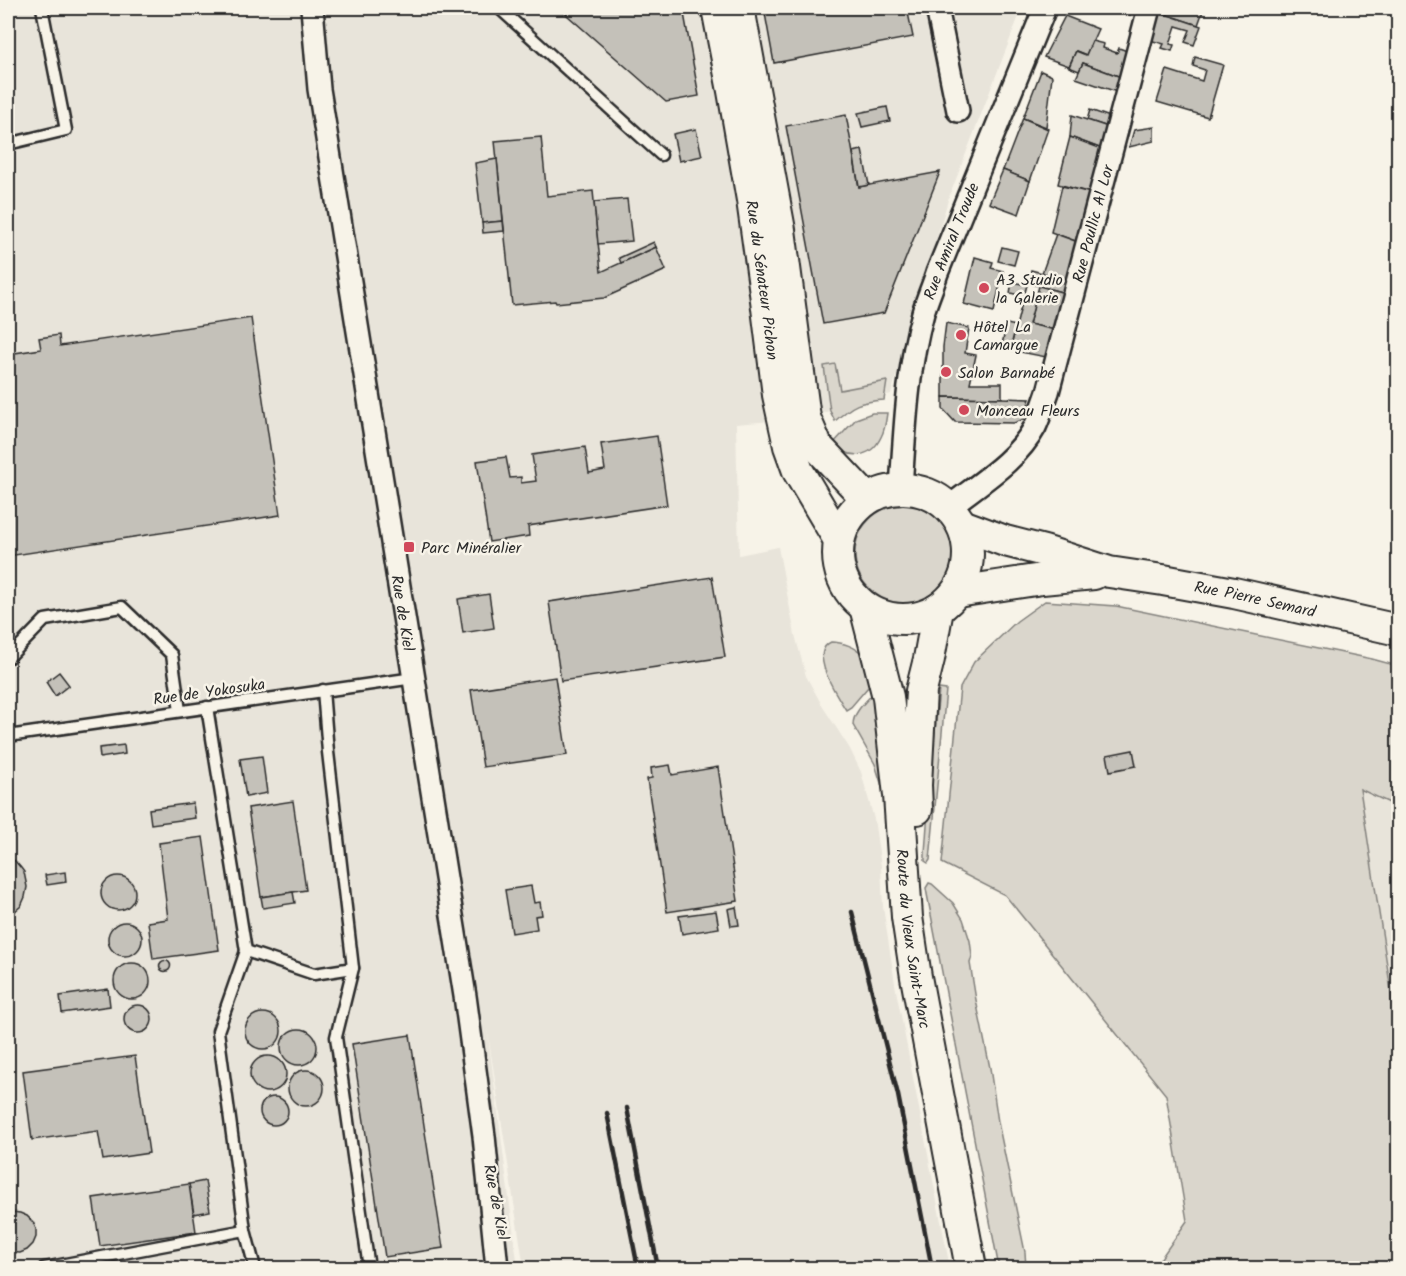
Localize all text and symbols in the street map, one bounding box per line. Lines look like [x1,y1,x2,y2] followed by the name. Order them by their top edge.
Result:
[1066,161,1122,285] street label: Rue Poullic Al Lor
[917,179,987,303] street label: Rue Amiral Troude
[738,199,784,362] street label: Rue du Sénateur Pichon
[996,268,1063,311] place label: A3 Studio la Galerie
[977,281,991,295] marker: A3 Studio la Galerie
[973,315,1038,358] place label: Hôtel La Camargue
[954,328,968,342] marker: Hôtel La Camargue
[958,361,1056,386] place label: Salon Barnabé
[939,365,953,379] marker: Salon Barnabé
[976,399,1080,424] place label: Monceau Fleurs
[957,403,971,417] marker: Monceau Fleurs
[421,536,523,561] place label: Parc Minéralier
[402,540,416,554] marker: Parc Minéralier
[383,573,420,653] street label: Rue de Kiel
[1192,575,1319,625] street label: Rue Pierre Semard
[152,672,267,713] street label: Rue de Yokosuka
[889,848,936,1031] street label: Route du Vieux Saint-Marc
[476,1162,515,1242] street label: Rue de Kiel

